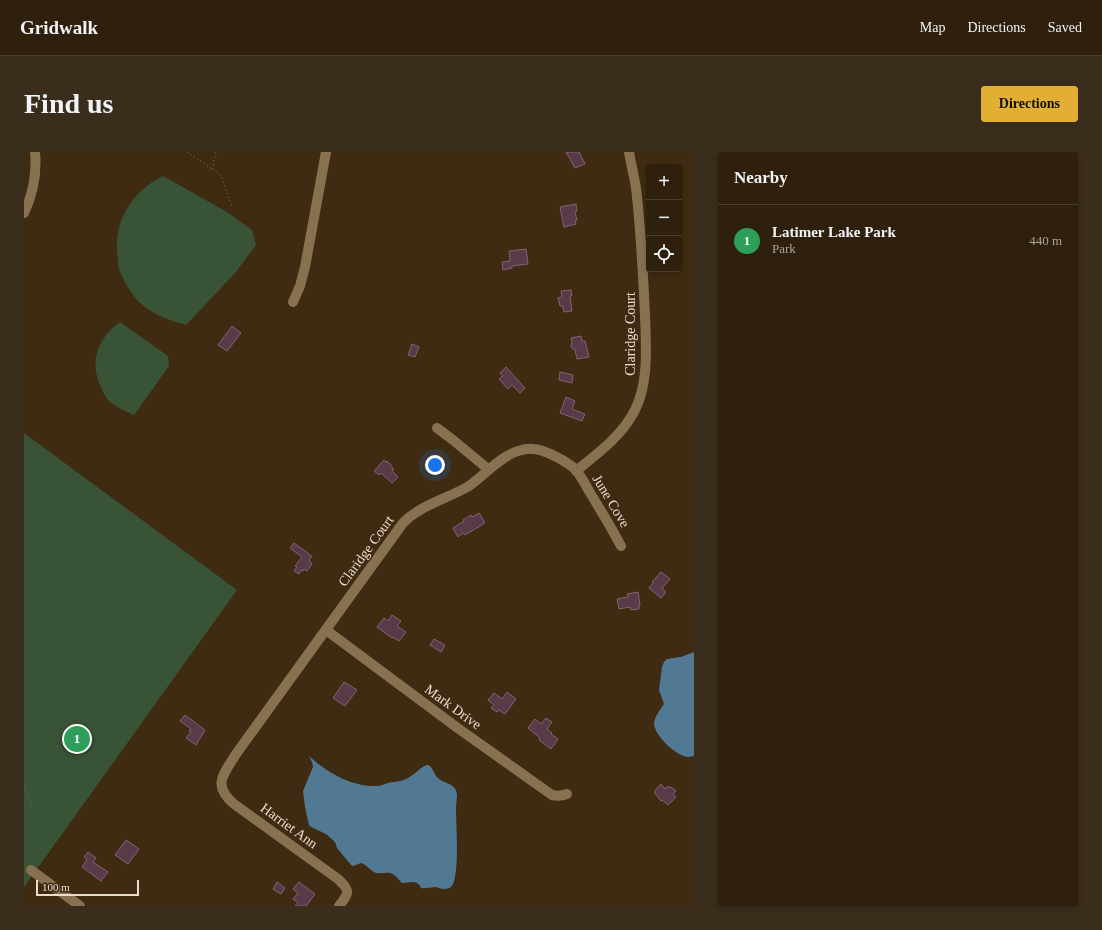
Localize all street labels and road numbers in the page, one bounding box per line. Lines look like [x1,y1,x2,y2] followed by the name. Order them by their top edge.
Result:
[623,292,638,376] street label: Claridge Court
[589,472,633,530] street label: June Cove
[335,513,397,589] street label: Claridge Court
[422,682,484,732] street label: Mark Drive
[258,800,320,852] street label: Harriet Ann

